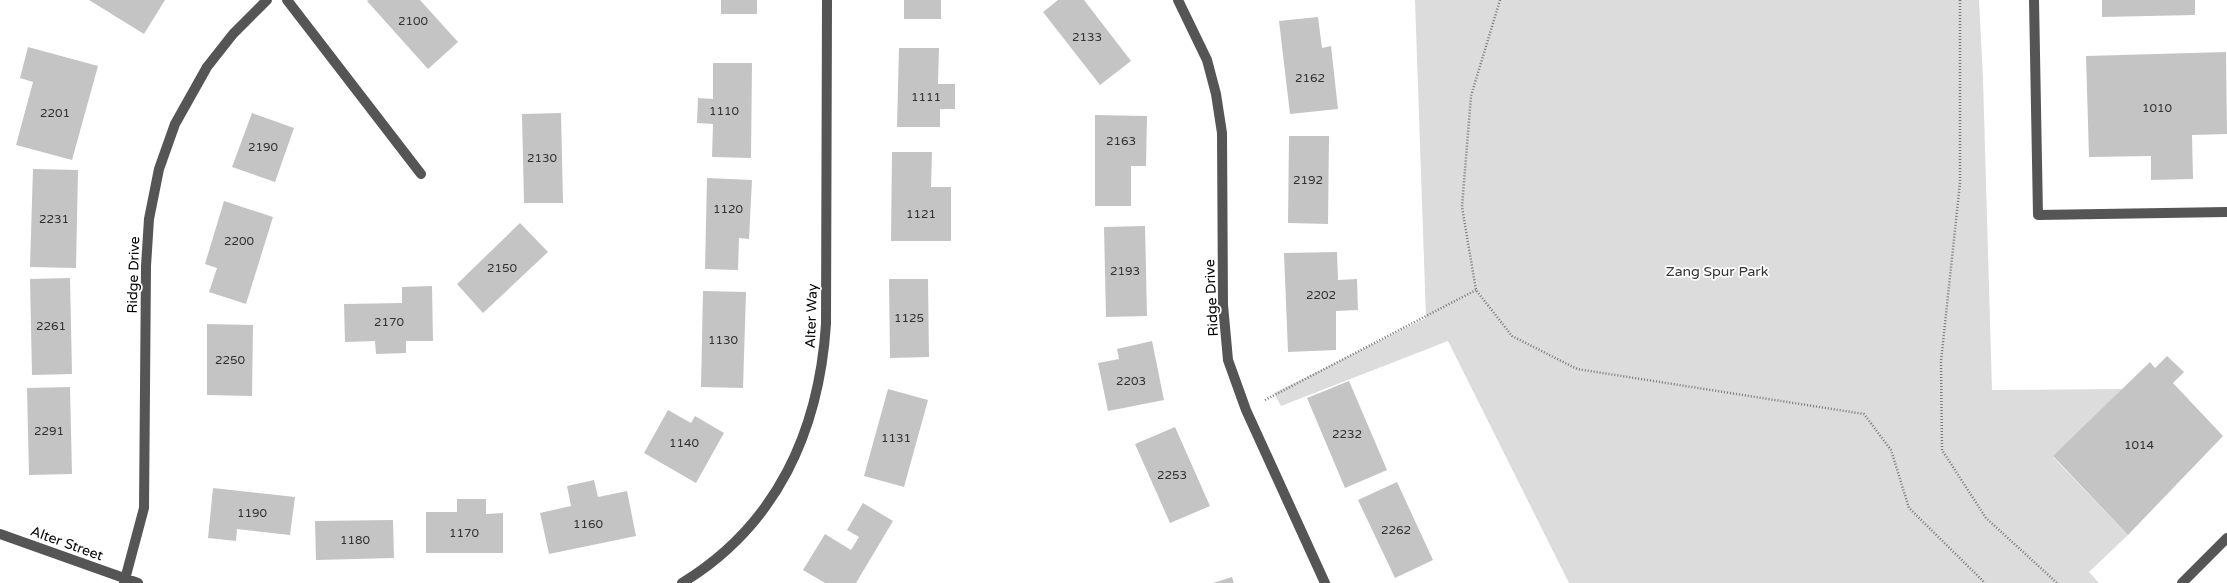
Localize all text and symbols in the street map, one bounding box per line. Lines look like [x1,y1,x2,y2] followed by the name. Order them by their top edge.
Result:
[398,14,429,28] house number: 2100
[1072,30,1102,44] house number: 2133
[1295,71,1325,85] house number: 2162
[911,90,941,104] house number: 1111
[2142,101,2173,115] house number: 1010
[709,104,740,118] house number: 1110
[40,106,70,120] house number: 2201
[1106,134,1136,148] house number: 2163
[248,140,279,154] house number: 2190
[527,151,558,165] house number: 2130
[1293,173,1323,187] house number: 2192
[713,202,744,216] house number: 1120
[906,207,936,221] house number: 1121
[39,212,69,226] house number: 2231
[224,234,255,248] house number: 2200
[124,236,143,314] street label: Ridge Drive
[1201,259,1222,337] street label: Ridge Drive
[487,261,518,275] house number: 2150
[1666,263,1769,280] park label: Zang Spur Park
[1110,264,1140,278] house number: 2193
[802,283,821,349] street label: Alter Way
[1306,288,1336,302] house number: 2202
[894,311,924,325] house number: 1125
[374,315,405,329] house number: 2170
[36,319,66,333] house number: 2261
[708,333,739,347] house number: 1130
[215,353,246,367] house number: 2250
[1116,374,1146,388] house number: 2203
[34,424,64,438] house number: 2291
[1332,427,1362,441] house number: 2232
[881,431,911,445] house number: 1131
[669,436,700,450] house number: 1140
[2124,438,2155,452] house number: 1014
[1157,468,1187,482] house number: 2253
[237,506,268,520] house number: 1190
[573,517,604,531] house number: 1160
[28,522,106,565] street label: Alter Street
[1381,523,1411,537] house number: 2262
[449,526,480,540] house number: 1170
[340,533,371,547] house number: 1180

